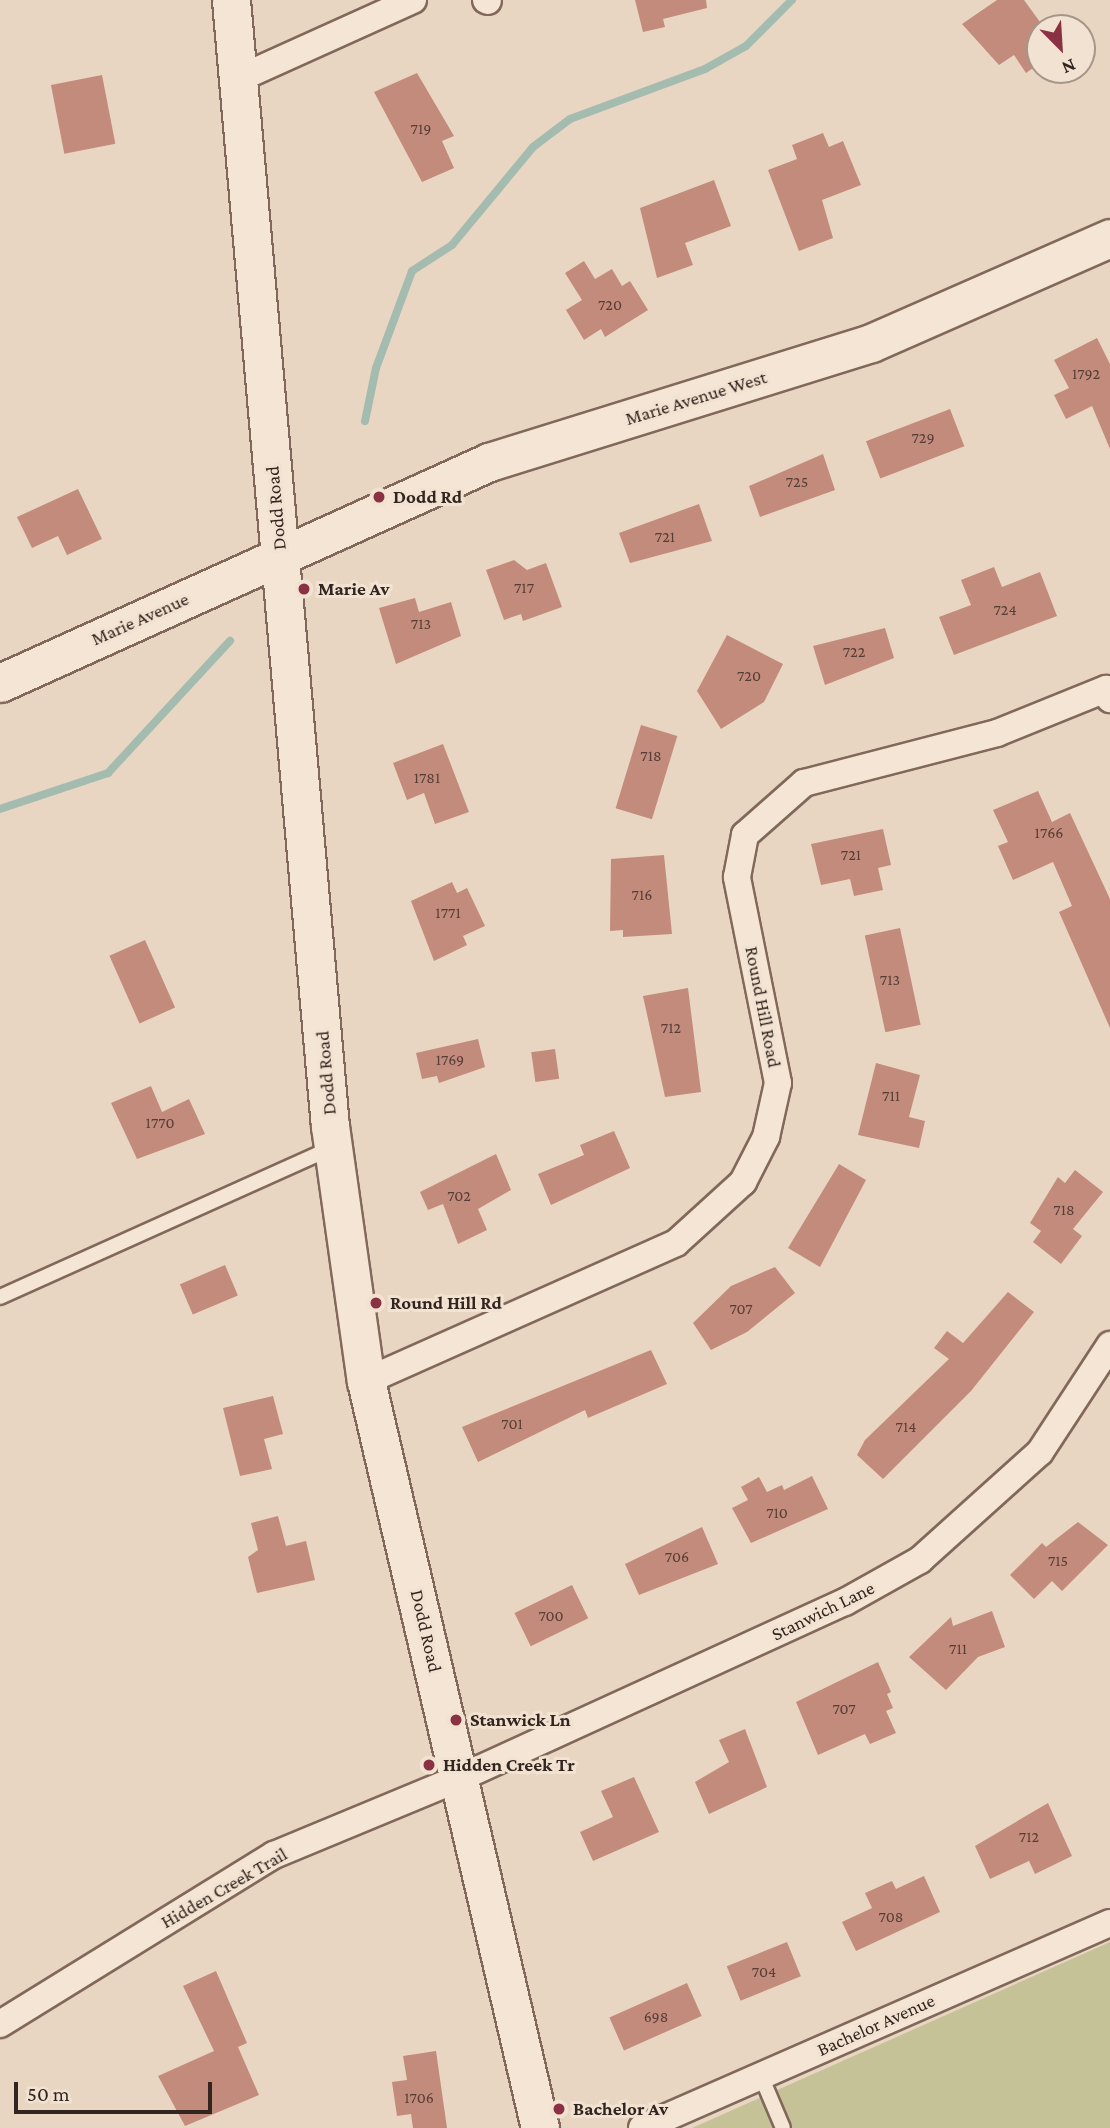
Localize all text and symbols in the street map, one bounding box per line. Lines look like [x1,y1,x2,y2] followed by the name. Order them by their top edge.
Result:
[1026,14,1096,84] north arrow
[1059,55,1079,79] text: N
[411,119,431,139] house number: 719
[598,295,622,315] house number: 720
[1072,364,1100,384] house number: 1792
[623,366,769,430] street label: Marie Avenue West
[911,428,935,448] house number: 729
[261,465,291,551] street label: Dodd Road
[786,472,808,492] house number: 725
[393,486,462,508] place label: Dodd Rd
[371,489,387,505] marker: Dodd Rd
[655,527,675,547] house number: 721
[318,578,389,600] place label: Marie Av
[514,578,534,598] house number: 717
[296,581,312,597] marker: Marie Av
[88,587,192,651] street label: Marie Avenue
[993,600,1017,620] house number: 724
[411,614,431,634] house number: 713
[843,642,865,662] house number: 722
[737,666,761,686] house number: 720
[640,746,662,766] house number: 718
[414,768,440,788] house number: 1781
[1035,823,1063,843] house number: 1766
[841,845,861,865] house number: 721
[632,885,652,905] house number: 716
[435,903,461,923] house number: 1771
[740,944,786,1070] street label: Round Hill Road
[880,970,900,990] house number: 713
[661,1018,681,1038] house number: 712
[311,1030,341,1116] street label: Dodd Road
[436,1050,464,1070] house number: 1769
[882,1086,900,1106] house number: 711
[146,1113,174,1133] house number: 1770
[447,1186,471,1206] house number: 702
[1053,1200,1075,1220] house number: 718
[390,1292,502,1314] place label: Round Hill Rd
[368,1295,384,1311] marker: Round Hill Rd
[729,1299,753,1319] house number: 707
[501,1414,523,1434] house number: 701
[896,1417,916,1437] house number: 714
[766,1503,788,1523] house number: 710
[665,1547,689,1567] house number: 706
[1048,1551,1068,1571] house number: 715
[768,1576,878,1646] street label: Stanwich Lane
[405,1587,447,1675] street label: Dodd Road
[538,1606,564,1626] house number: 700
[949,1639,967,1659] house number: 711
[832,1699,856,1719] house number: 707
[470,1709,571,1731] place label: Stanwick Ln
[448,1712,464,1728] marker: Stanwick Ln
[443,1754,575,1776] place label: Hidden Creek Tr
[421,1757,437,1773] marker: Hidden Creek Tr
[1019,1827,1039,1847] house number: 712
[157,1843,291,1933] street label: Hidden Creek Trail
[879,1907,903,1927] house number: 708
[752,1962,776,1982] house number: 704
[814,1989,938,2061] street label: Bachelor Avenue
[644,2007,668,2027] house number: 698
[18,2068,215,2112] scale bar
[27,2082,70,2106] text: 50 m
[404,2088,434,2108] house number: 1706
[573,2098,668,2120] place label: Bachelor Av
[551,2101,567,2117] marker: Bachelor Av

